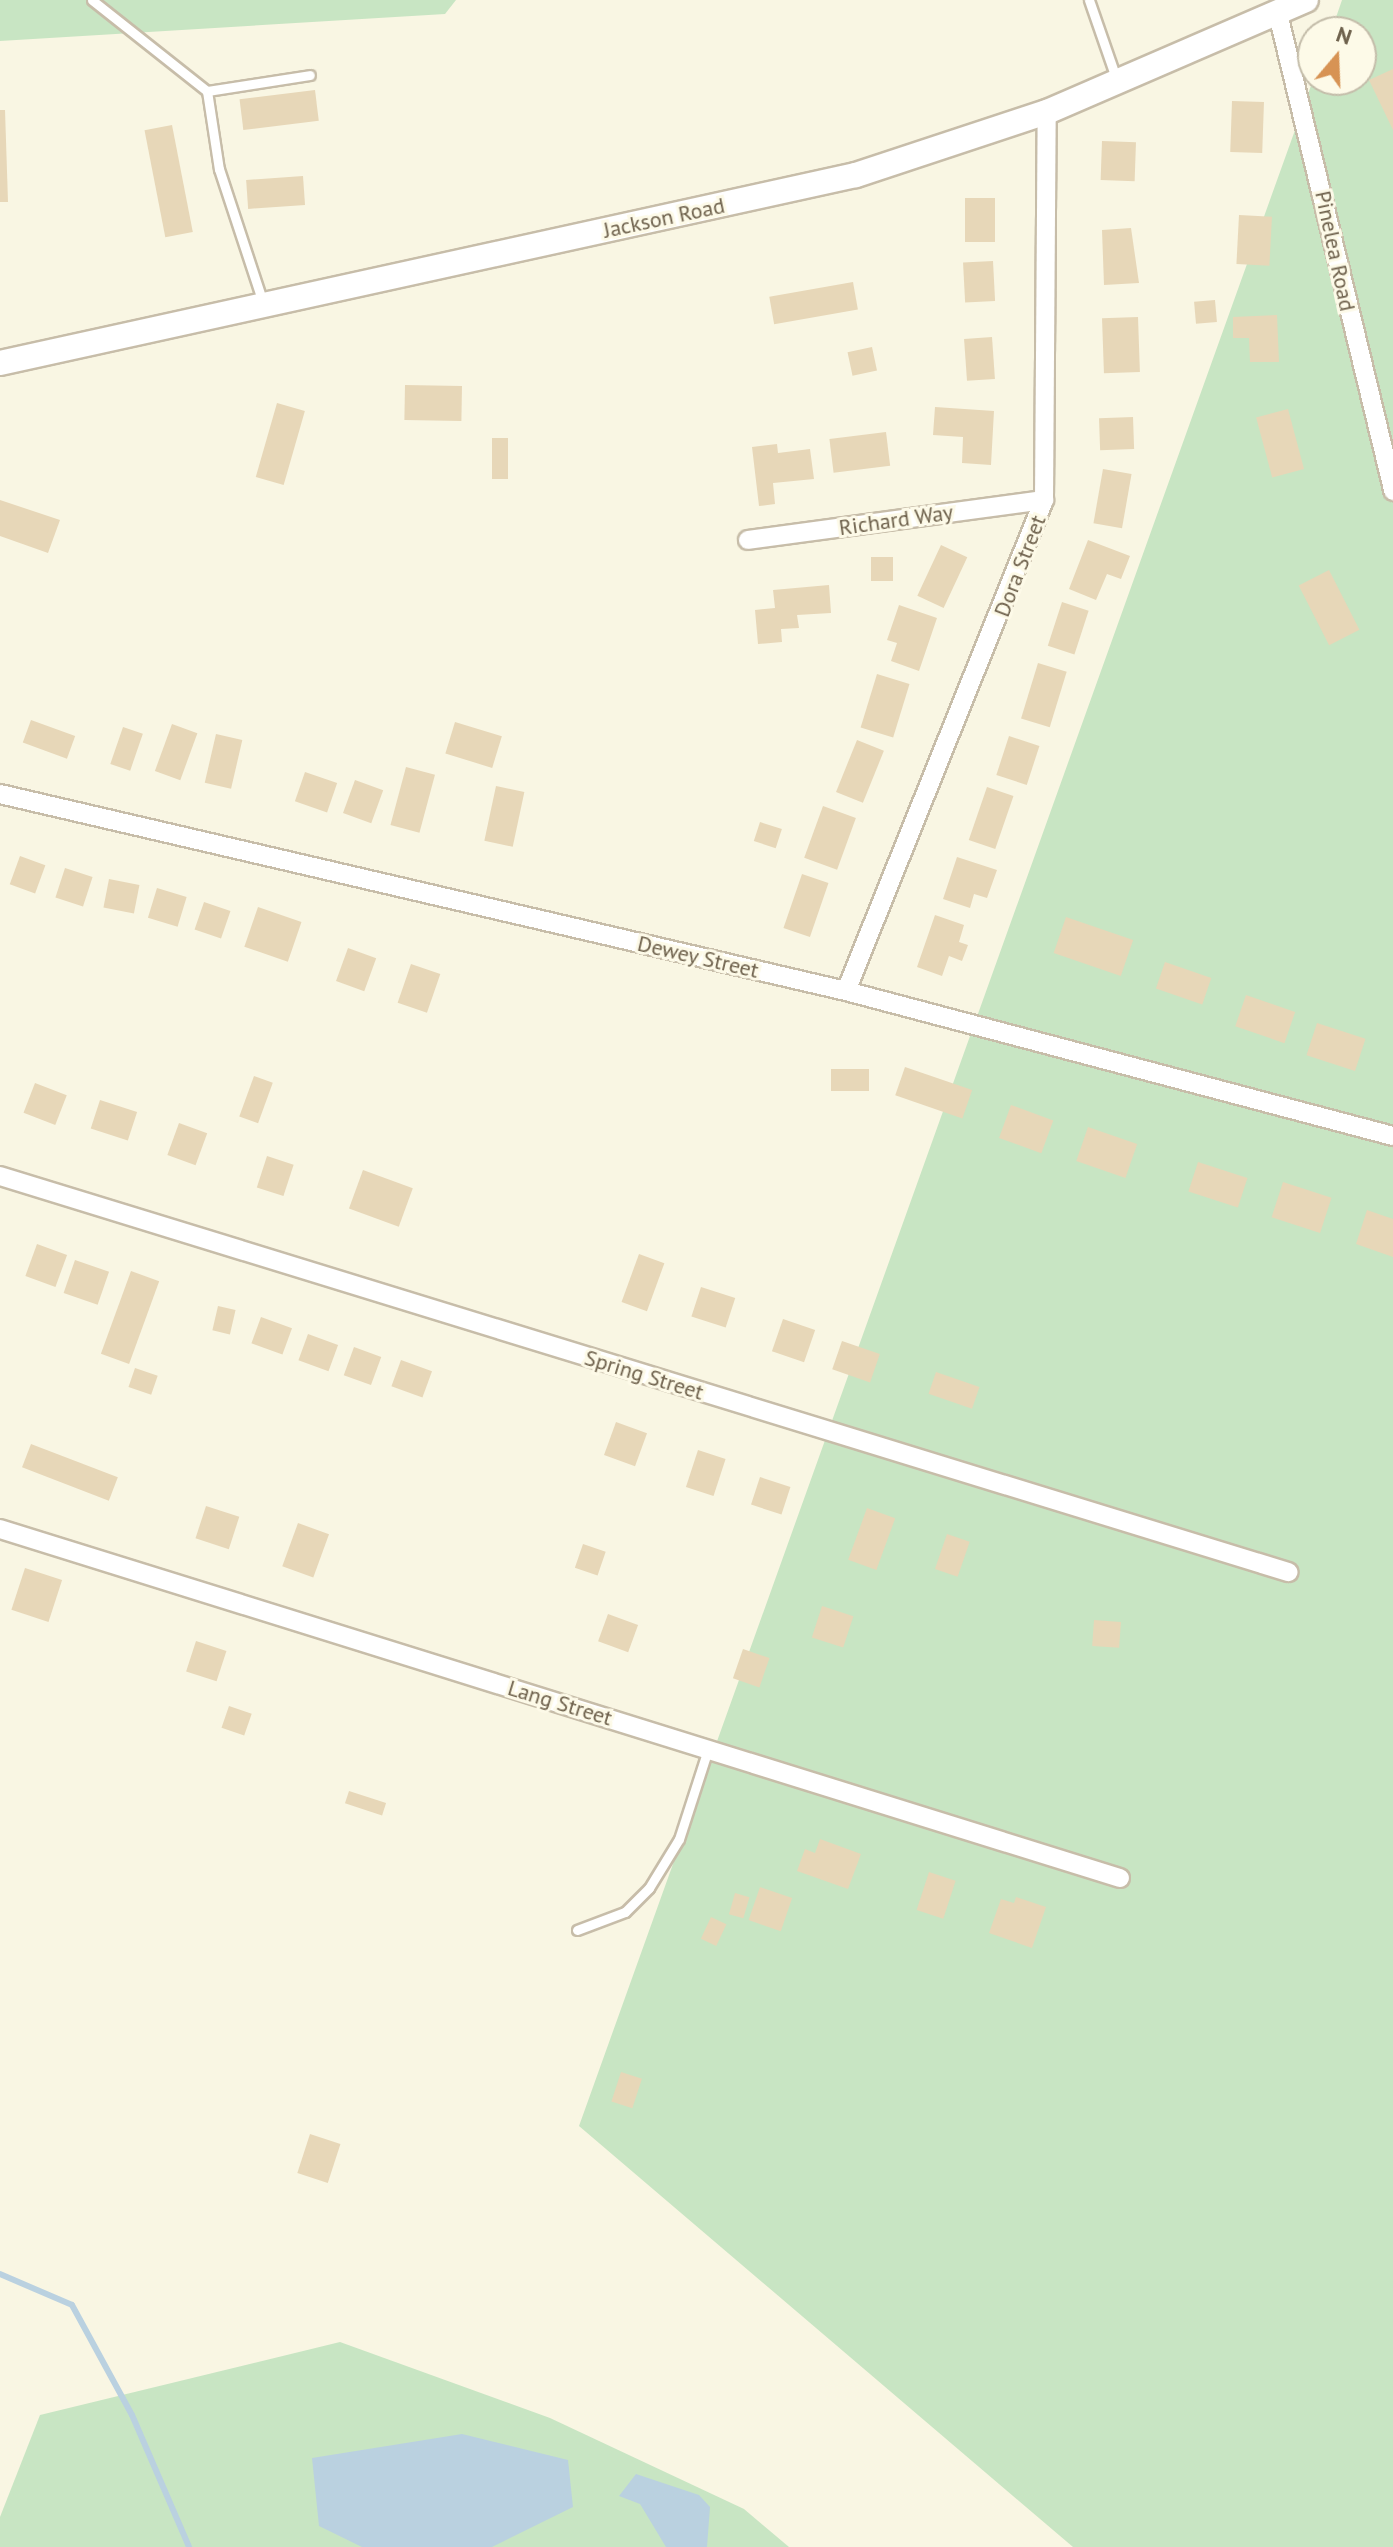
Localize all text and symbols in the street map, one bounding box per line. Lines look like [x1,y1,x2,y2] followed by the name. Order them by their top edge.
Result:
[1297,16,1377,96] north arrow
[1333,20,1356,51] text: N
[1309,188,1361,314] street label: Pinelea Road
[601,192,727,244] street label: Jackson Road
[837,499,955,541] street label: Richard Way
[989,511,1051,621] street label: Dora Street
[634,930,762,984] street label: Dewey Street
[581,1344,707,1406] street label: Spring Street
[505,1675,615,1731] street label: Lang Street

